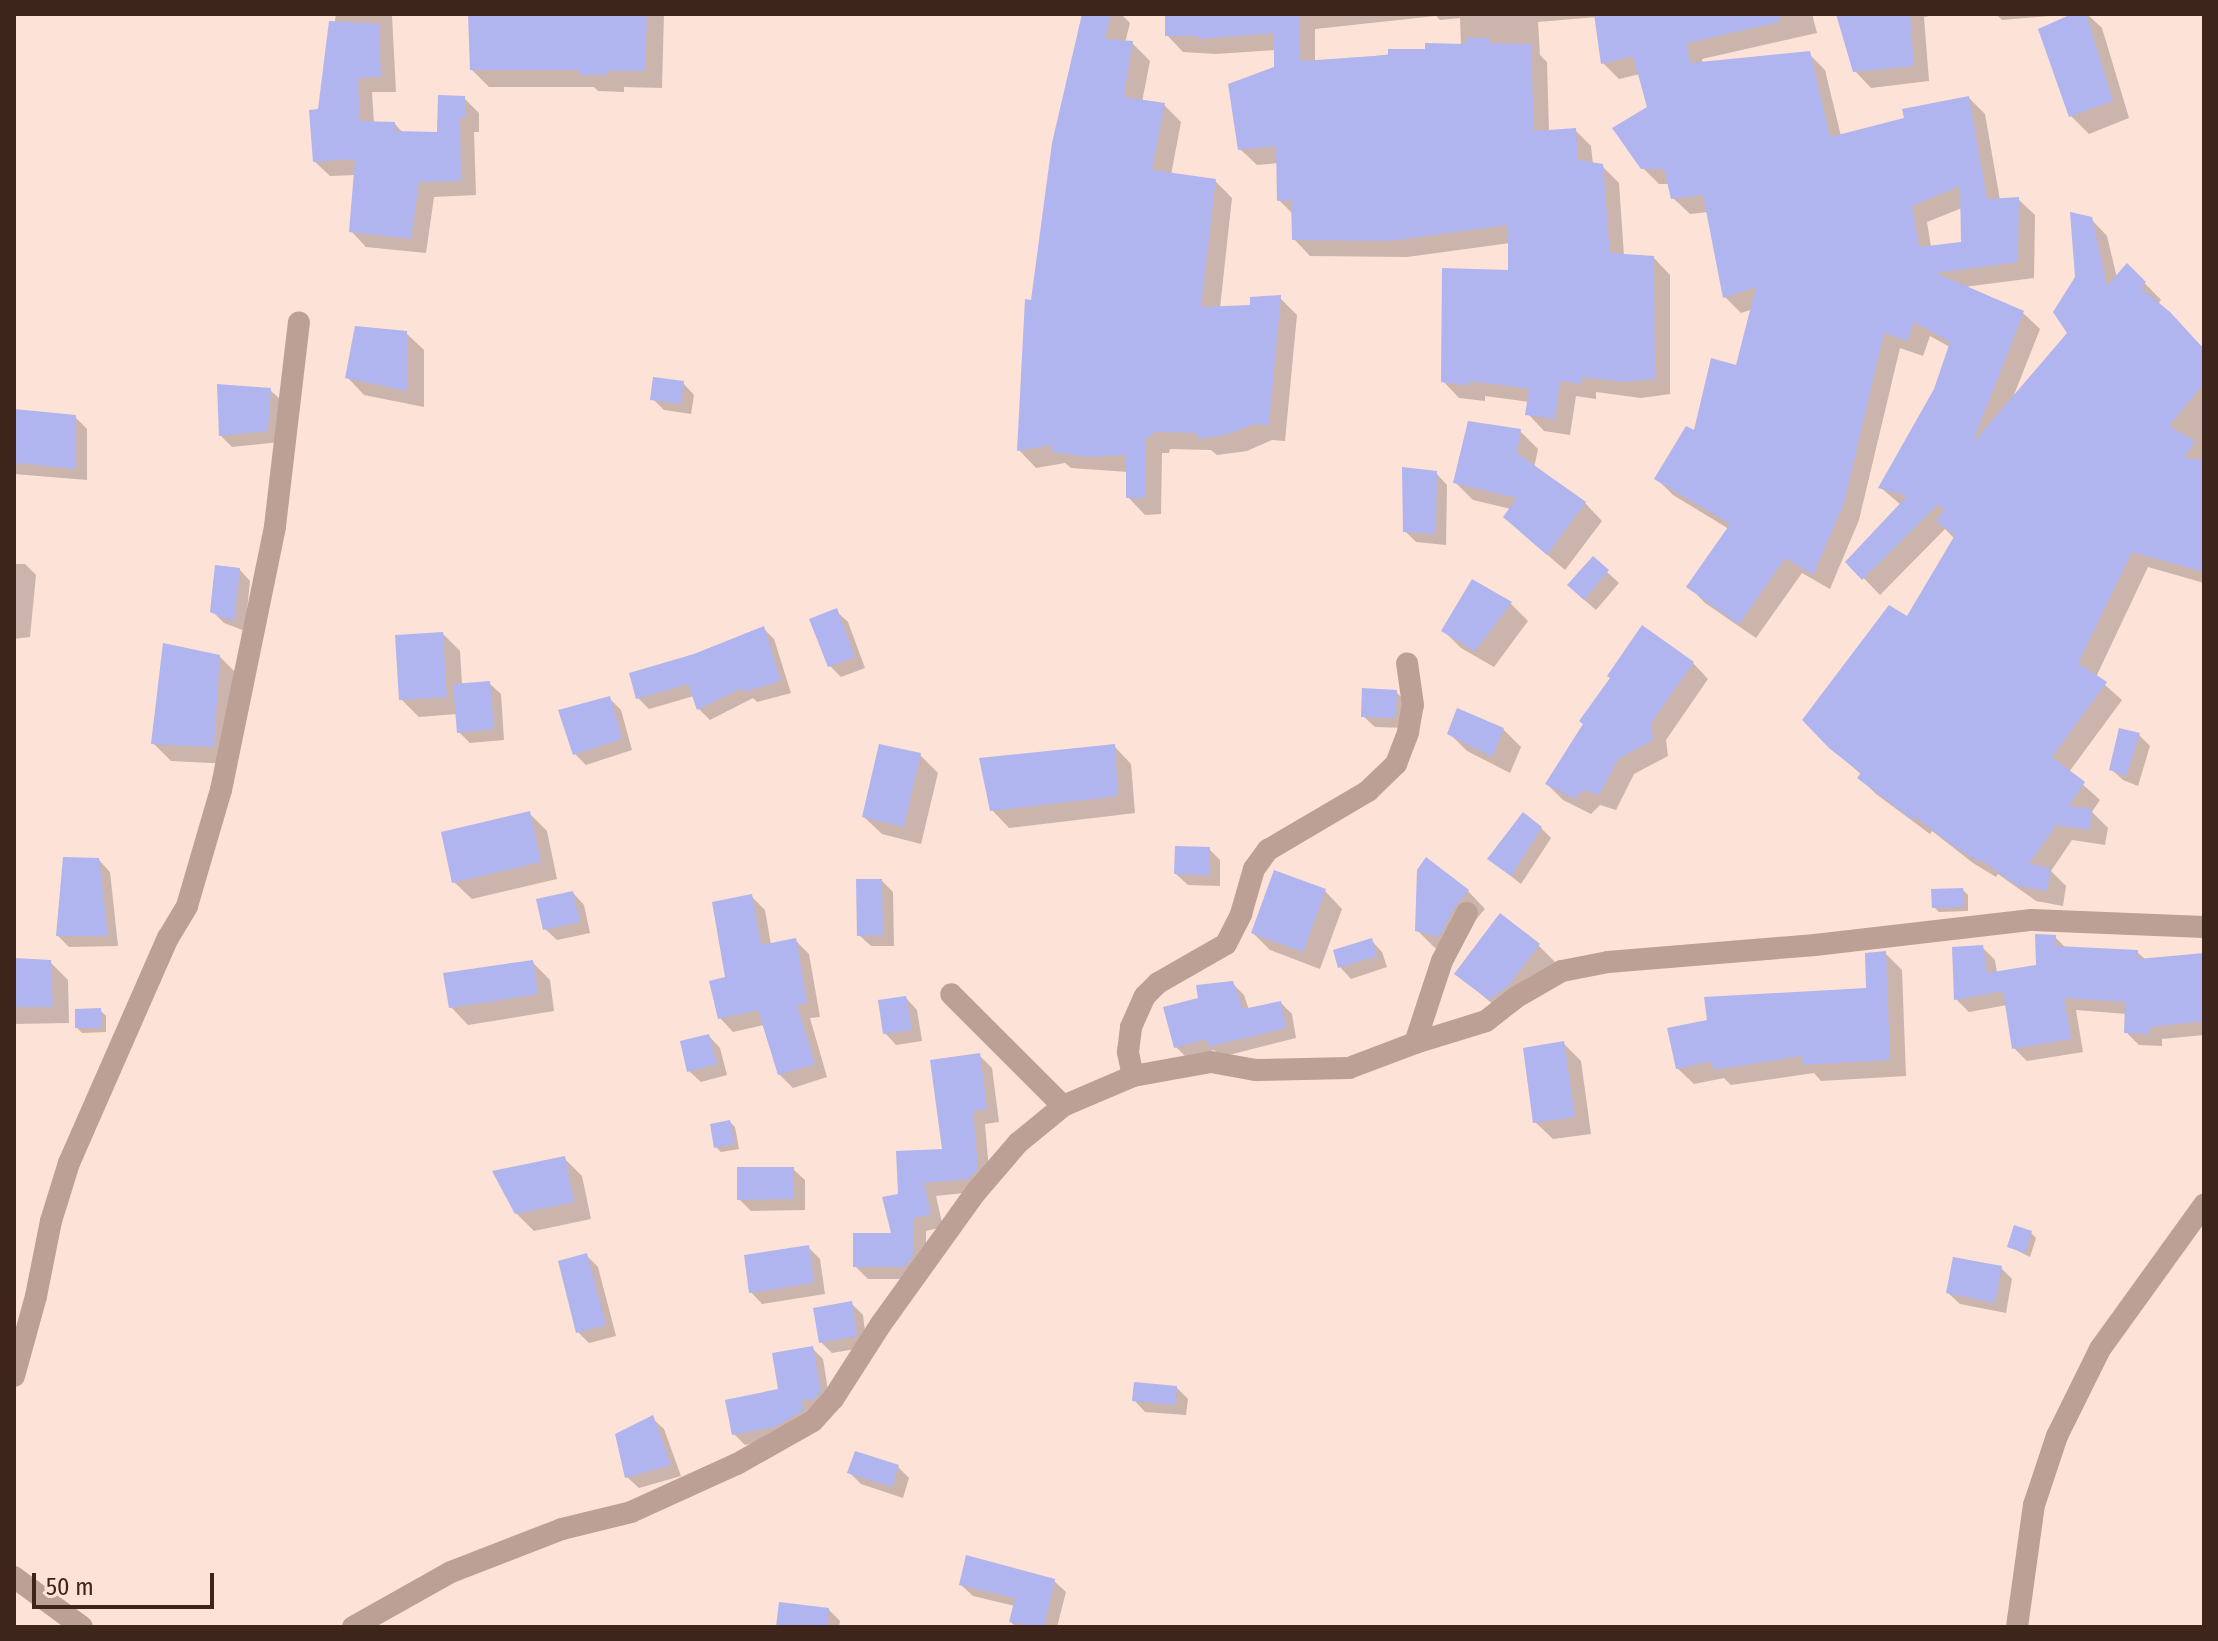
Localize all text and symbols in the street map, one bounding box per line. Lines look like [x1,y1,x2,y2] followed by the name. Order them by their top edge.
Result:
[36,1557,218,1607] scale bar
[46,1573,94,1601] text: 50 m

